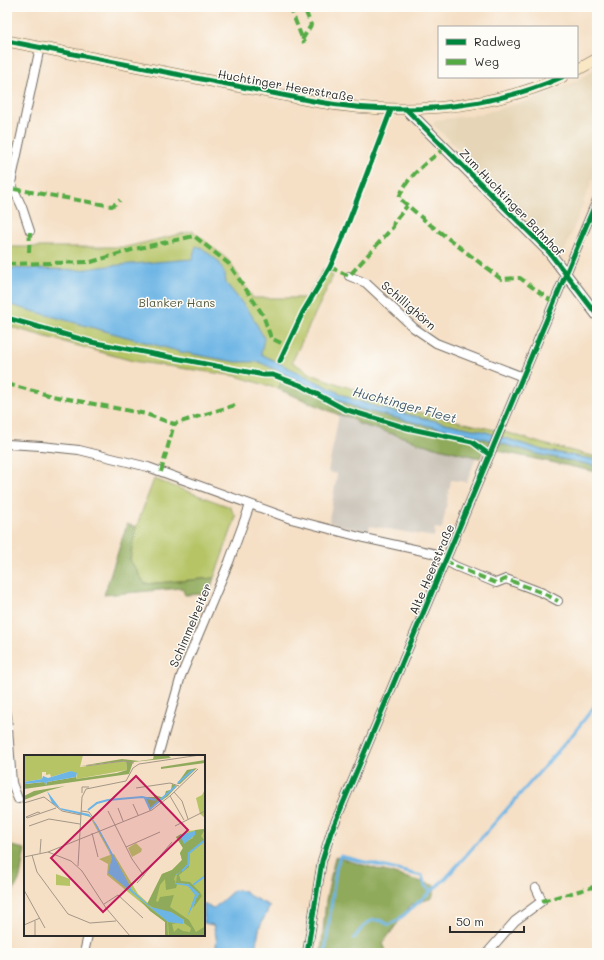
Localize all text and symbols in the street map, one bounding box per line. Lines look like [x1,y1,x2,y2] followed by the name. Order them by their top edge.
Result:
[438,26,578,78] legend
[474,33,521,49] text: Radweg
[474,53,499,69] text: Weg
[217,65,355,105] street label: Huchtinger Heerstraße
[456,145,568,259] street label: Zum Huchtinger Bahnhof
[378,277,440,333] street label: Schillighörn
[139,294,216,310] park label: Blanker Hans
[351,382,459,426] water label: Huchtinger Fleet
[405,521,457,617] street label: Alte Heerstraße
[165,581,215,669] street label: Schimmelreiter
[24,755,205,936] inset map
[450,908,524,934] scale bar
[456,913,484,929] text: 50 m

